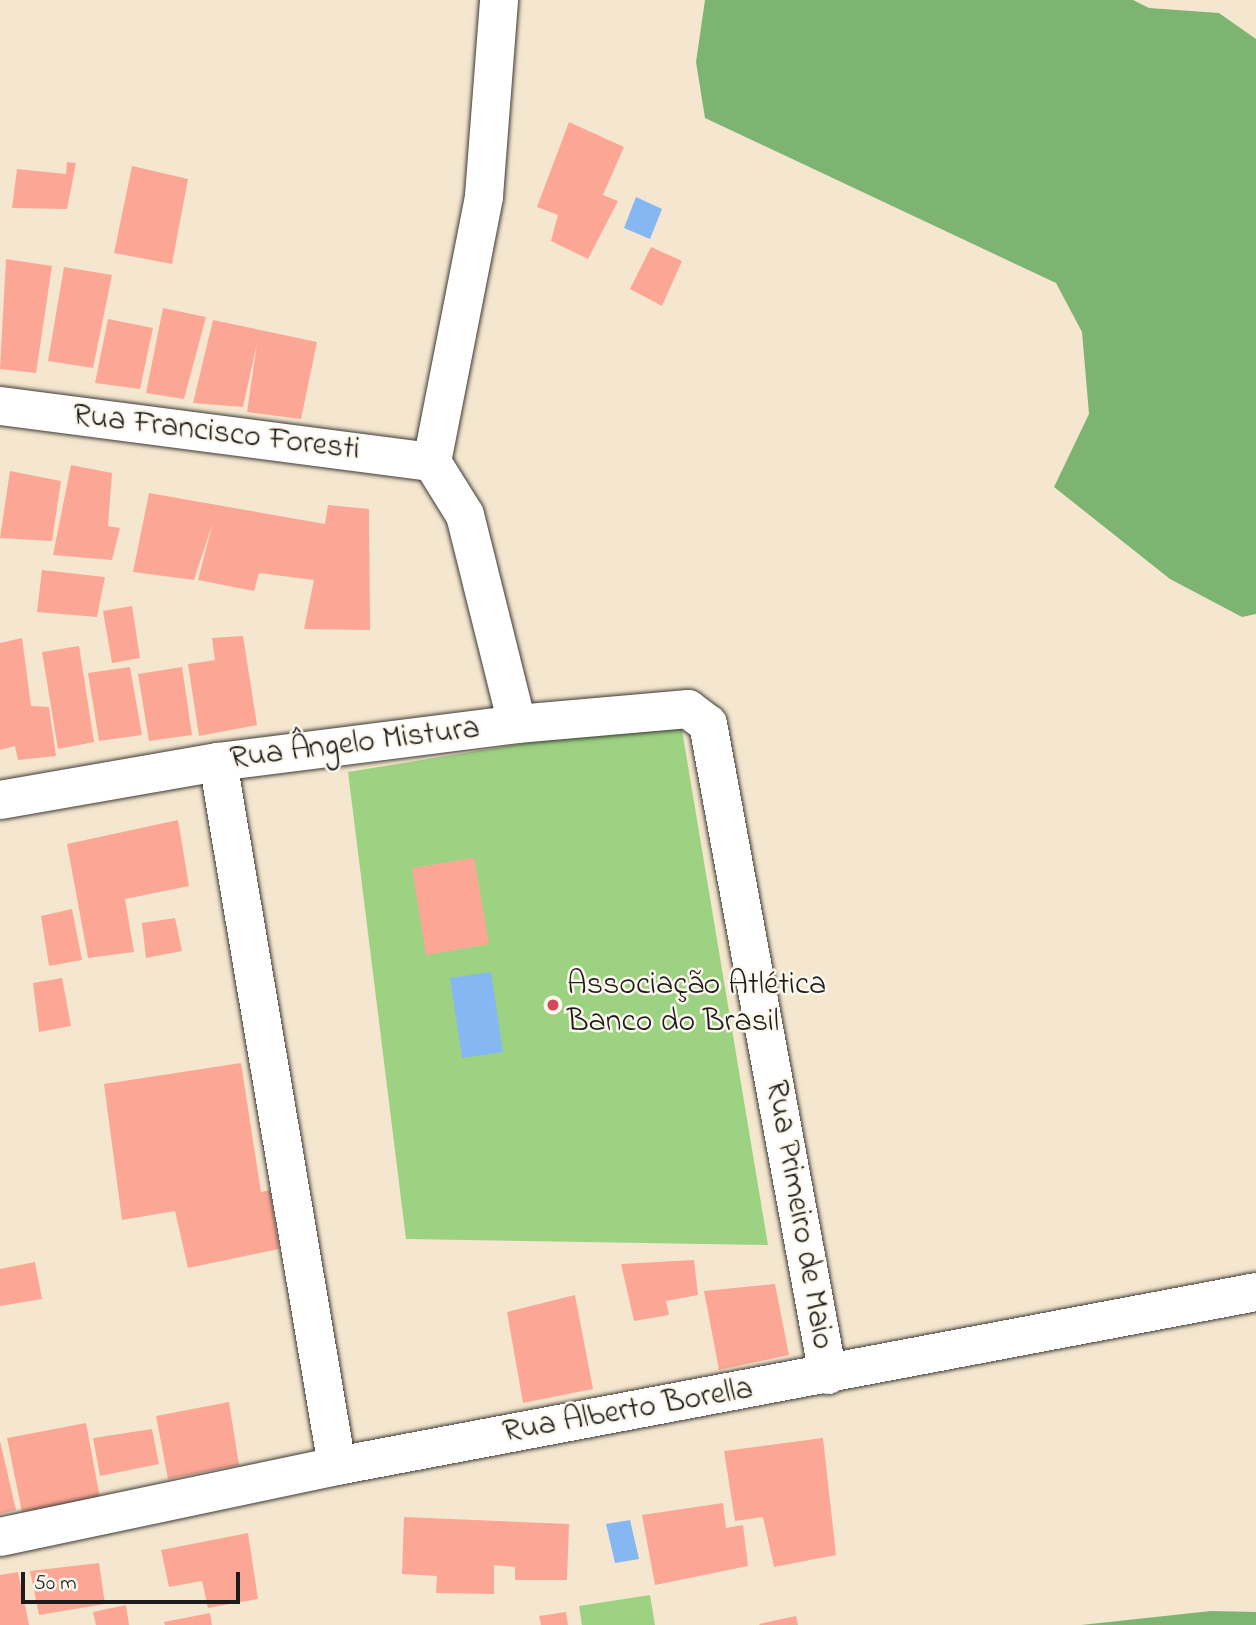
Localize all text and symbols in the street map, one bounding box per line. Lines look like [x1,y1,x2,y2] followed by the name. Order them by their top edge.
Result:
[70,397,362,471] street label: Rua Francisco Foresti
[228,711,482,779] street label: Rua Ângelo Mistura
[567,968,826,1043] place label: Associação Atlética Banco do Brasil
[545,997,561,1013] marker: Associação Atlética Banco do Brasil
[755,1078,841,1352] street label: Rua Primeiro de Maio
[500,1371,756,1453] street label: Rua Alberto Borella
[24,1558,243,1602] scale bar
[34,1569,77,1599] text: 50 m

